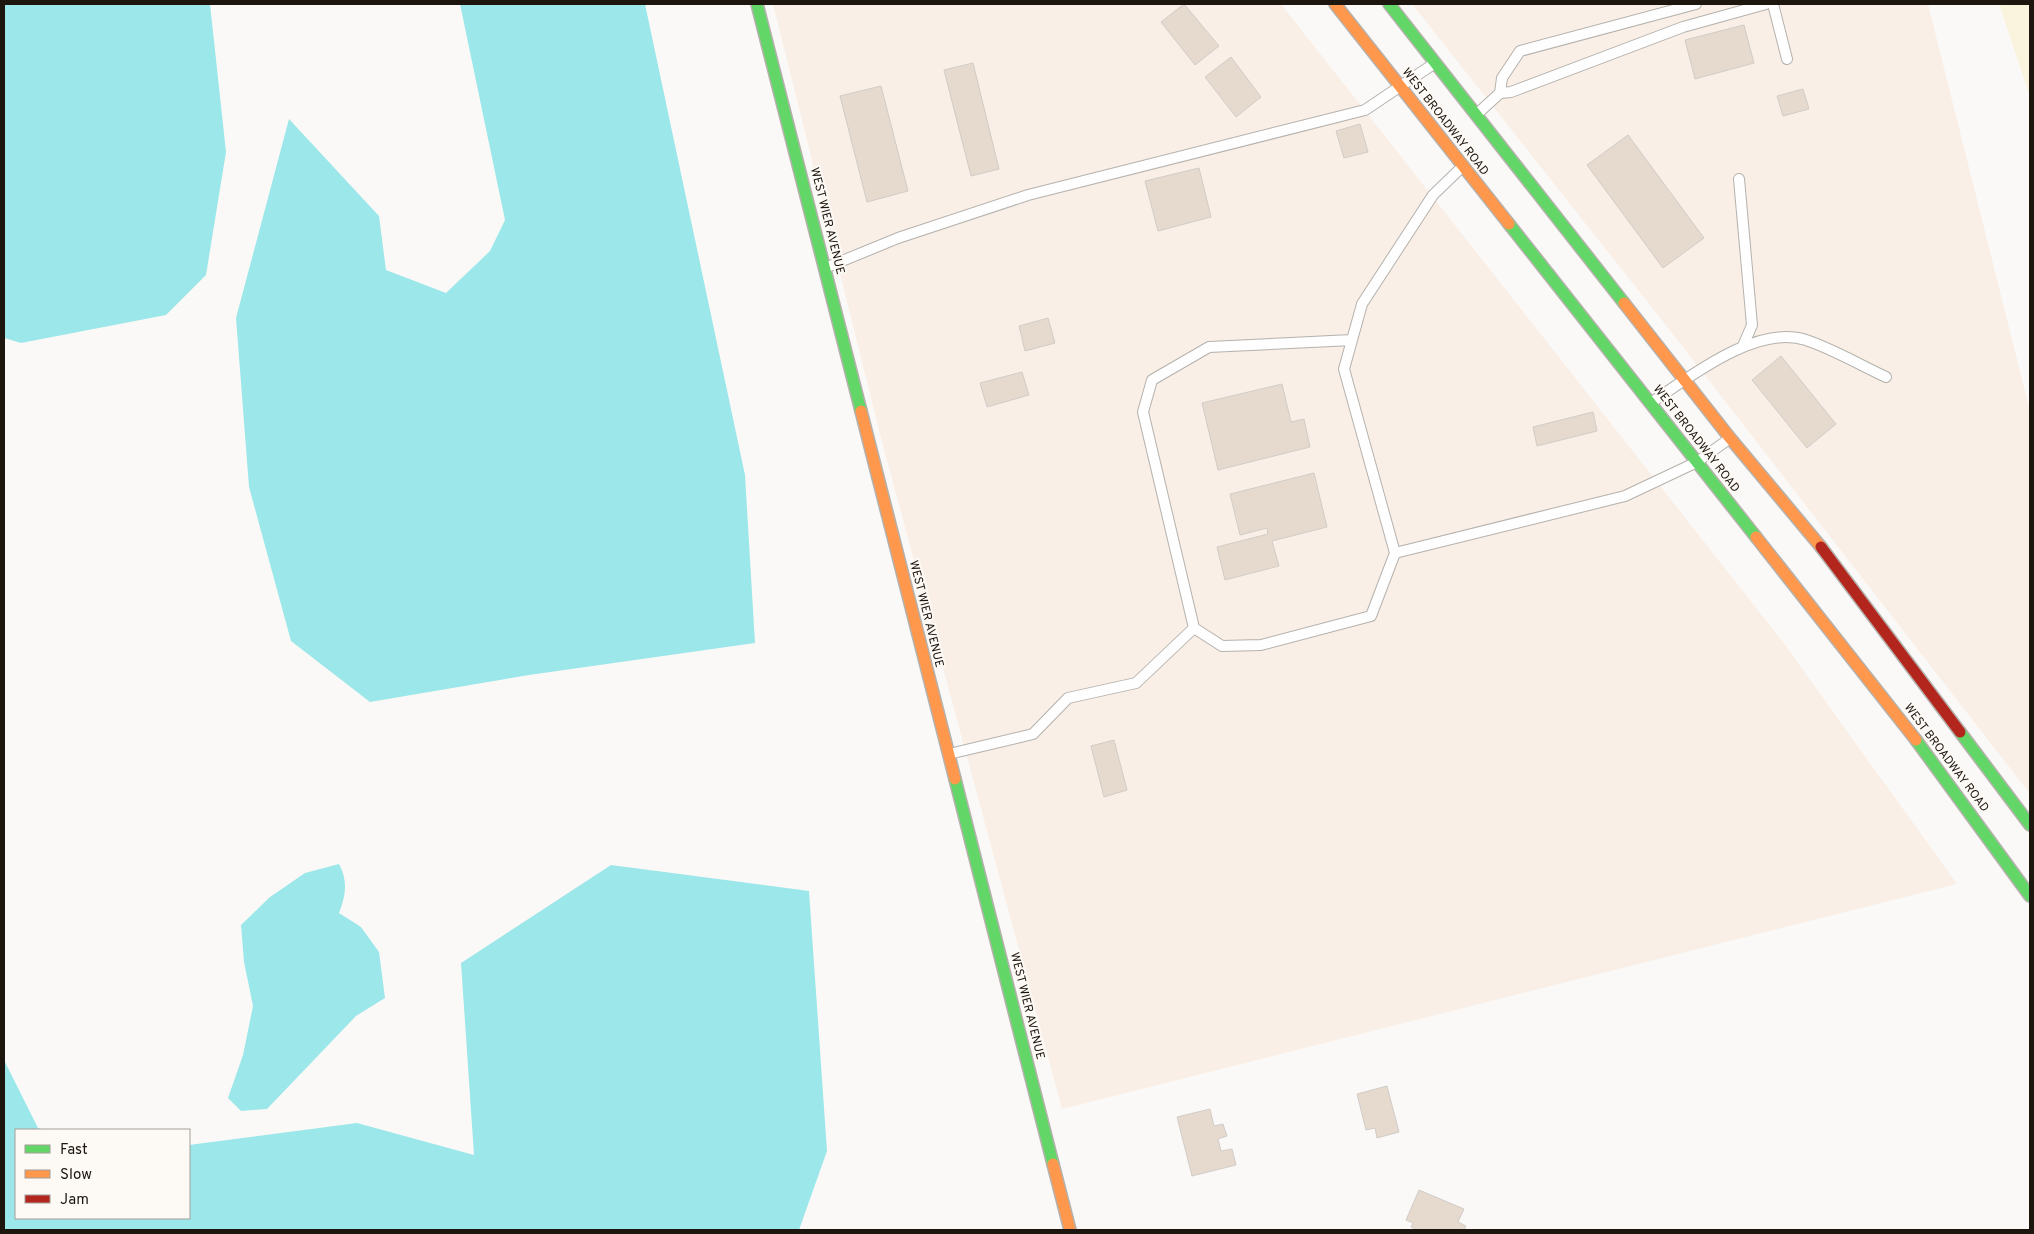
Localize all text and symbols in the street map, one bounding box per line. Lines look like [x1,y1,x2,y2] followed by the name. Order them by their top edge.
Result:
[1398,65,1492,179] street label: WEST BROADWAY ROAD
[806,166,848,276] street label: WEST WIER AVENUE
[1649,382,1743,496] street label: WEST BROADWAY ROAD
[905,559,947,669] street label: WEST WIER AVENUE
[1900,700,1992,816] street label: WEST BROADWAY ROAD
[1006,951,1048,1061] street label: WEST WIER AVENUE
[15,1129,190,1219] legend
[60,1141,88,1160] text: Fast
[60,1166,92,1185] text: Slow
[60,1191,89,1210] text: Jam

